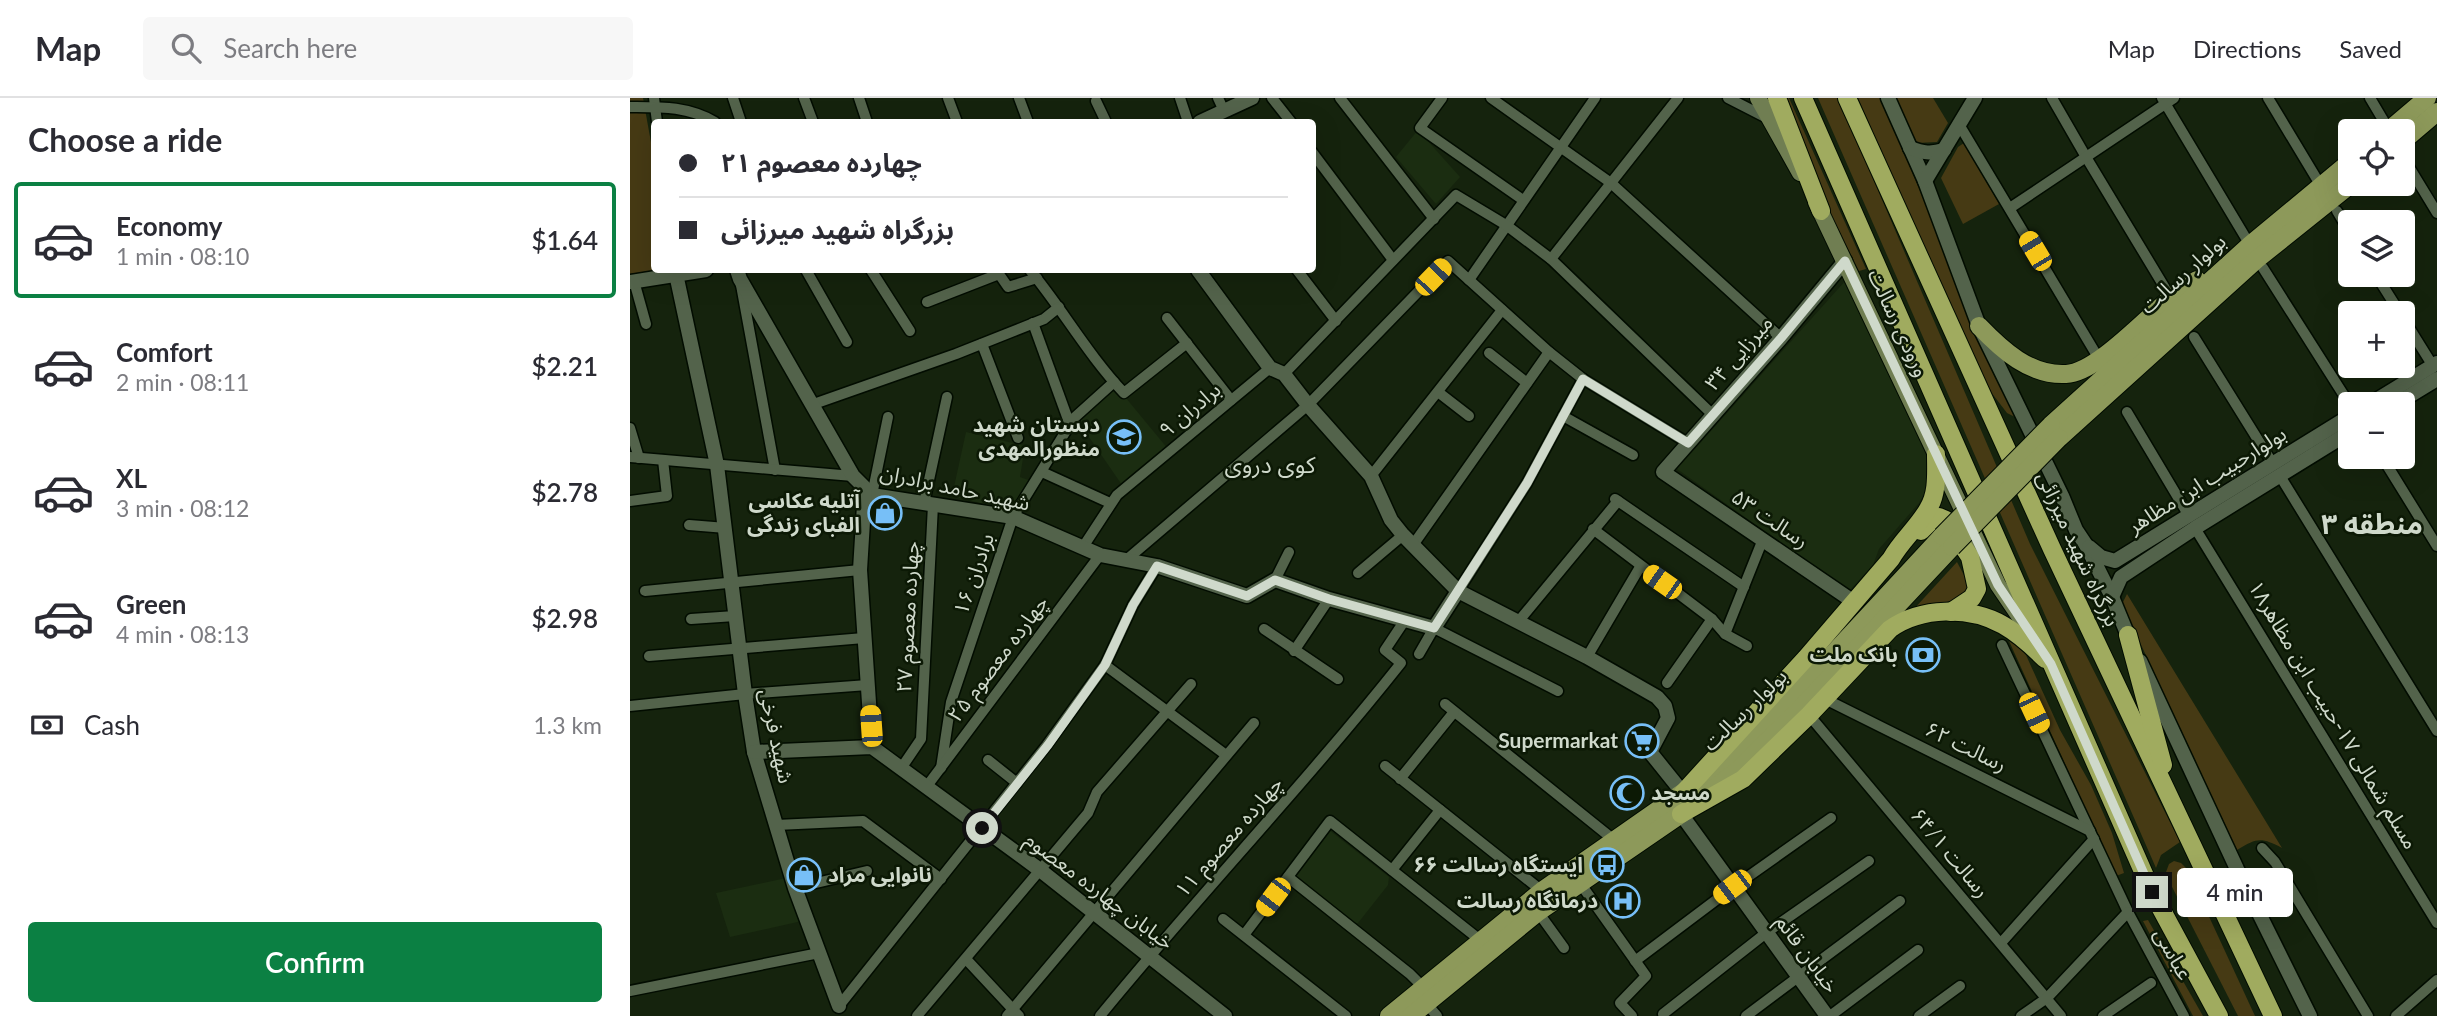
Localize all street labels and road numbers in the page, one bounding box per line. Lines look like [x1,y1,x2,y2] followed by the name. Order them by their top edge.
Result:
[2134,228,2231,319] street label: بولوار رسالت
[1863,265,1935,381] street label: ورودی رسالت
[1699,310,1778,395] street label: میرزایی ۳۴
[1153,376,1225,442] street label: برادران ۹
[2121,420,2291,539] street label: بولوارحبیب ابن مظاهر
[878,458,1033,516] street label: شهید حامد برادران
[2032,467,2126,630] street label: بزرگراه شهید میرزائی
[1727,483,1814,553] street label: رسالت ۵۳
[947,530,999,618] street label: برادران ۱۶
[890,541,928,693] street label: چهارده معصوم ۲۷
[2241,575,2425,855] street label: مسلم شمالی ۱۷-حبیب ابن مظاهر۱۸
[941,590,1056,729] street label: چهارده معصوم ۲۵
[1697,663,1792,756] street label: بولوار رسالت
[754,686,800,786] street label: شهید فرخی
[1921,715,2011,777] street label: رسالت ۶۲
[1169,771,1291,905] street label: چهارده معصوم ۱۱
[1906,802,1996,902] street label: رسالت ۶۴/۱
[1018,826,1179,958] street label: خیابان چهارده معصوم
[1768,909,1845,1000] street label: خیابان قائم
[2149,923,2199,984] street label: عباسی

